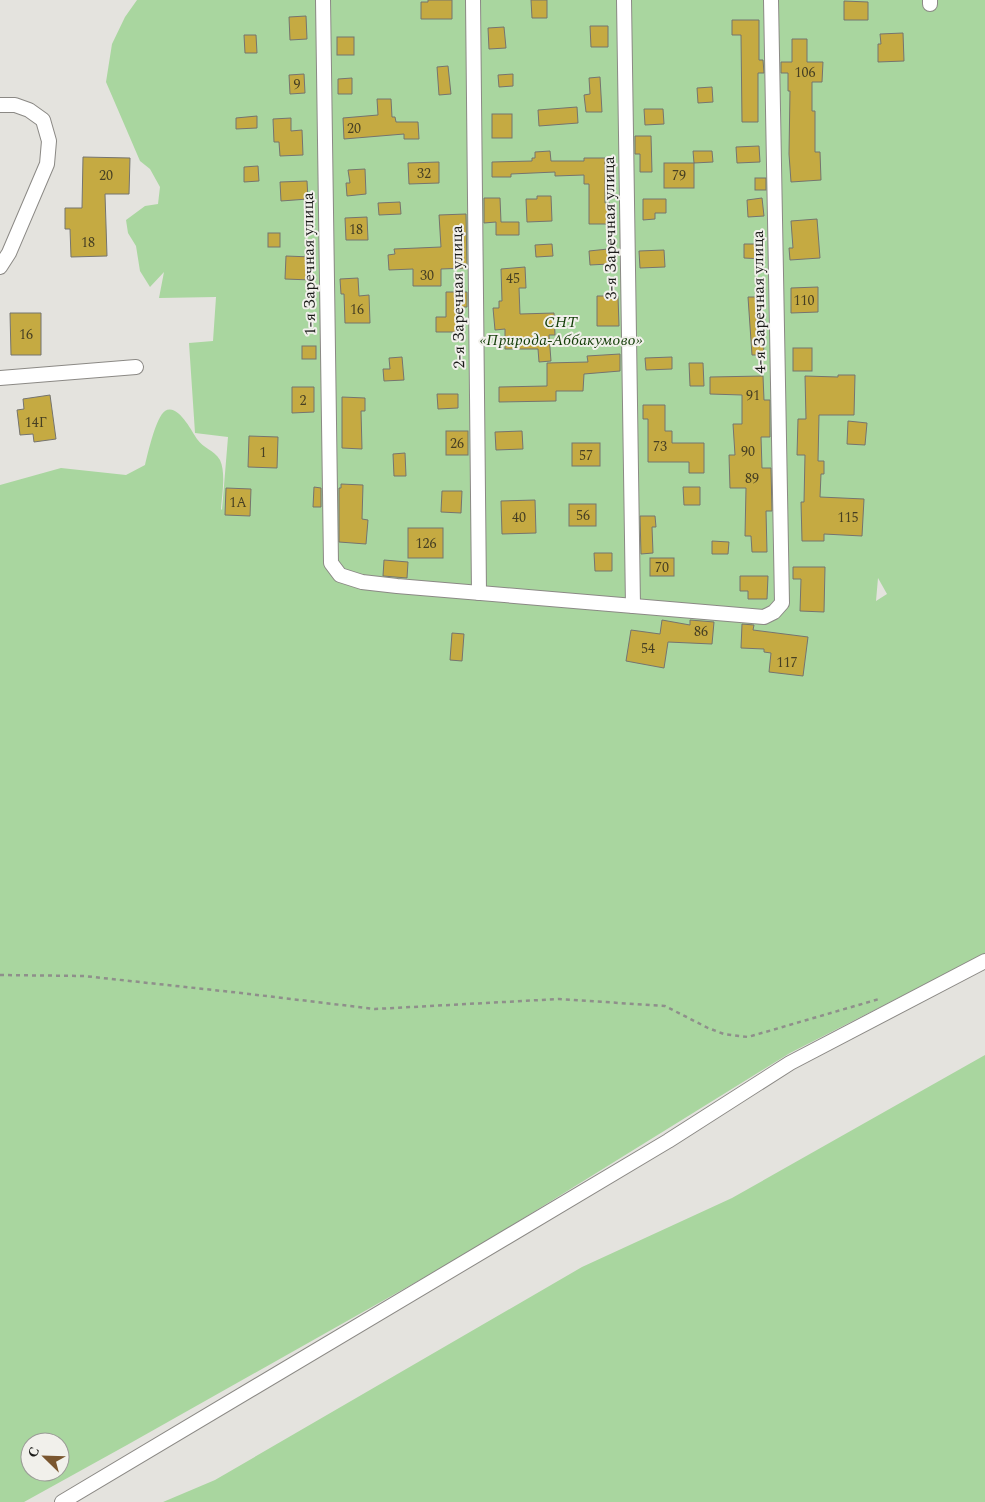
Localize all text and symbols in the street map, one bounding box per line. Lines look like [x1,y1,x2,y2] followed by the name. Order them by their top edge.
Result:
[795,62,816,83] house number: 106
[294,74,301,95] house number: 9
[347,118,361,139] house number: 20
[597,156,623,300] street label: 3-я Заречная улица
[417,163,431,184] house number: 32
[99,165,113,186] house number: 20
[672,165,686,186] house number: 79
[296,192,322,336] street label: 1-я Заречная улица
[349,219,363,240] house number: 18
[445,225,471,369] street label: 2-я Заречная улица
[746,230,772,374] street label: 4-я Заречная улица
[81,232,95,253] house number: 18
[420,265,434,286] house number: 30
[506,268,520,289] house number: 45
[794,290,815,311] house number: 110
[350,299,364,320] house number: 16
[480,310,643,352] park label: СНТ «Природа-Аббакумово»
[19,324,33,345] house number: 16
[746,385,760,406] house number: 91
[300,390,307,411] house number: 2
[25,412,47,433] house number: 14Г
[450,433,464,454] house number: 26
[653,436,667,457] house number: 73
[741,441,755,462] house number: 90
[260,442,267,463] house number: 1
[579,445,593,466] house number: 57
[745,468,759,489] house number: 89
[229,492,247,513] house number: 1А
[576,505,590,526] house number: 56
[512,507,526,528] house number: 40
[838,507,859,528] house number: 115
[416,533,437,554] house number: 126
[655,557,669,578] house number: 70
[694,621,708,642] house number: 86
[641,638,655,659] house number: 54
[777,652,798,673] house number: 117
[20,1432,70,1482] north arrow
[22,1443,45,1461] text: С

